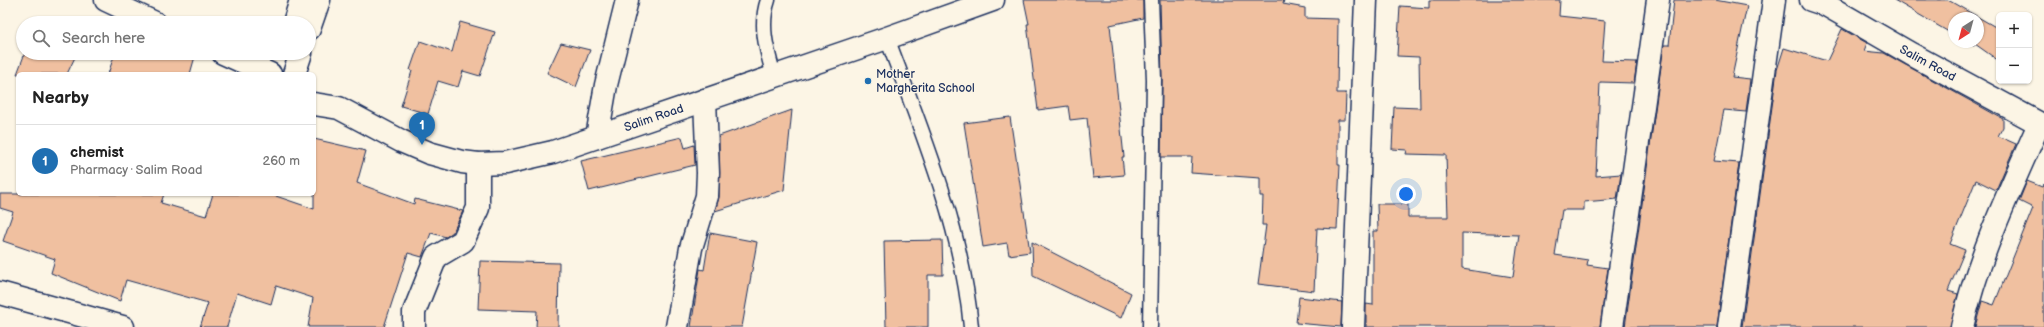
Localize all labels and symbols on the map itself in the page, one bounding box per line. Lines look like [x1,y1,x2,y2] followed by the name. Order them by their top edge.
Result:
[1948,12,1984,48] north arrow
[1897,42,1959,84] street label: Salim Road
[876,67,975,96] place label: Mother Margherita School
[863,76,873,86] marker: Mother Margherita School
[622,101,685,135] street label: Salim Road
[409,112,435,145] pin: 1
[1396,184,1416,204] your location

